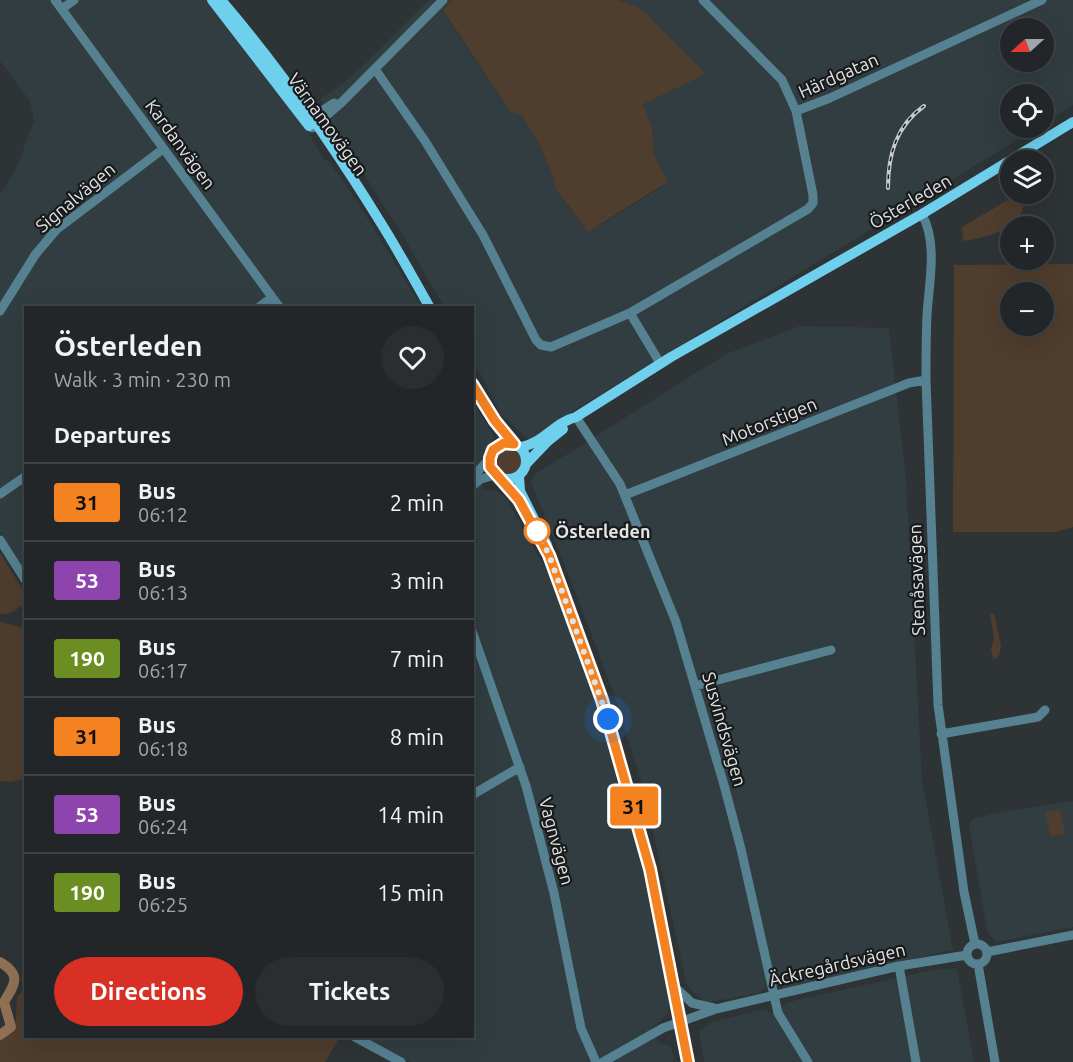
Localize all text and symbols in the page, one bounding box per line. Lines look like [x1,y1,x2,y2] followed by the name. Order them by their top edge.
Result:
[1000,18,1054,72] north arrow
[1000,18,1054,336] map controls
[795,49,881,101] street label: Härdgatan
[284,69,372,179] street label: Värnamovägen
[1000,84,1054,138] button: locate
[142,95,220,193] street label: Kardanvägen
[1000,150,1054,204] button: layers
[31,158,119,236] street label: Signalvägen
[866,170,954,232] street label: Österleden
[1000,216,1054,270] button: +
[1000,282,1054,336] button: −
[381,326,444,389] button: heart
[54,330,202,361] text: Österleden
[54,368,231,391] text: Walk · 3 min · 230 m
[719,393,819,449] street label: Motorstigen
[54,422,171,447] text: Departures
[138,478,176,503] text: Bus
[75,490,99,514] text: 31
[390,490,444,515] text: 2 min
[138,503,188,526] text: 06:12
[524,518,550,544] marker: Österleden
[555,521,650,541] place label: Österleden
[904,524,928,636] street label: Stenåsavägen
[138,556,176,581] text: Bus
[75,568,99,592] text: 53
[390,568,444,593] text: 3 min
[138,581,188,604] text: 06:13
[138,634,176,659] text: Bus
[69,646,105,670] text: 190
[390,646,444,671] text: 7 min
[138,659,188,682] text: 06:17
[699,670,751,788] street label: Susvindsvägen
[593,704,623,734] your location
[138,712,176,737] text: Bus
[75,724,99,748] text: 31
[390,724,444,749] text: 8 min
[138,737,188,760] text: 06:18
[607,786,661,826] line badge: 31
[138,790,176,815] text: Bus
[622,794,646,818] text: 31
[536,795,578,887] street label: Vagnvägen
[75,802,99,826] text: 53
[377,802,444,827] text: 14 min
[138,815,188,838] text: 06:24
[138,868,176,893] text: Bus
[69,880,105,904] text: 190
[377,880,444,905] text: 15 min
[138,893,188,916] text: 06:25
[767,939,907,989] street label: Äckregårdsvägen
[54,957,243,1026] button: Directions
[255,957,444,1026] button: Tickets

